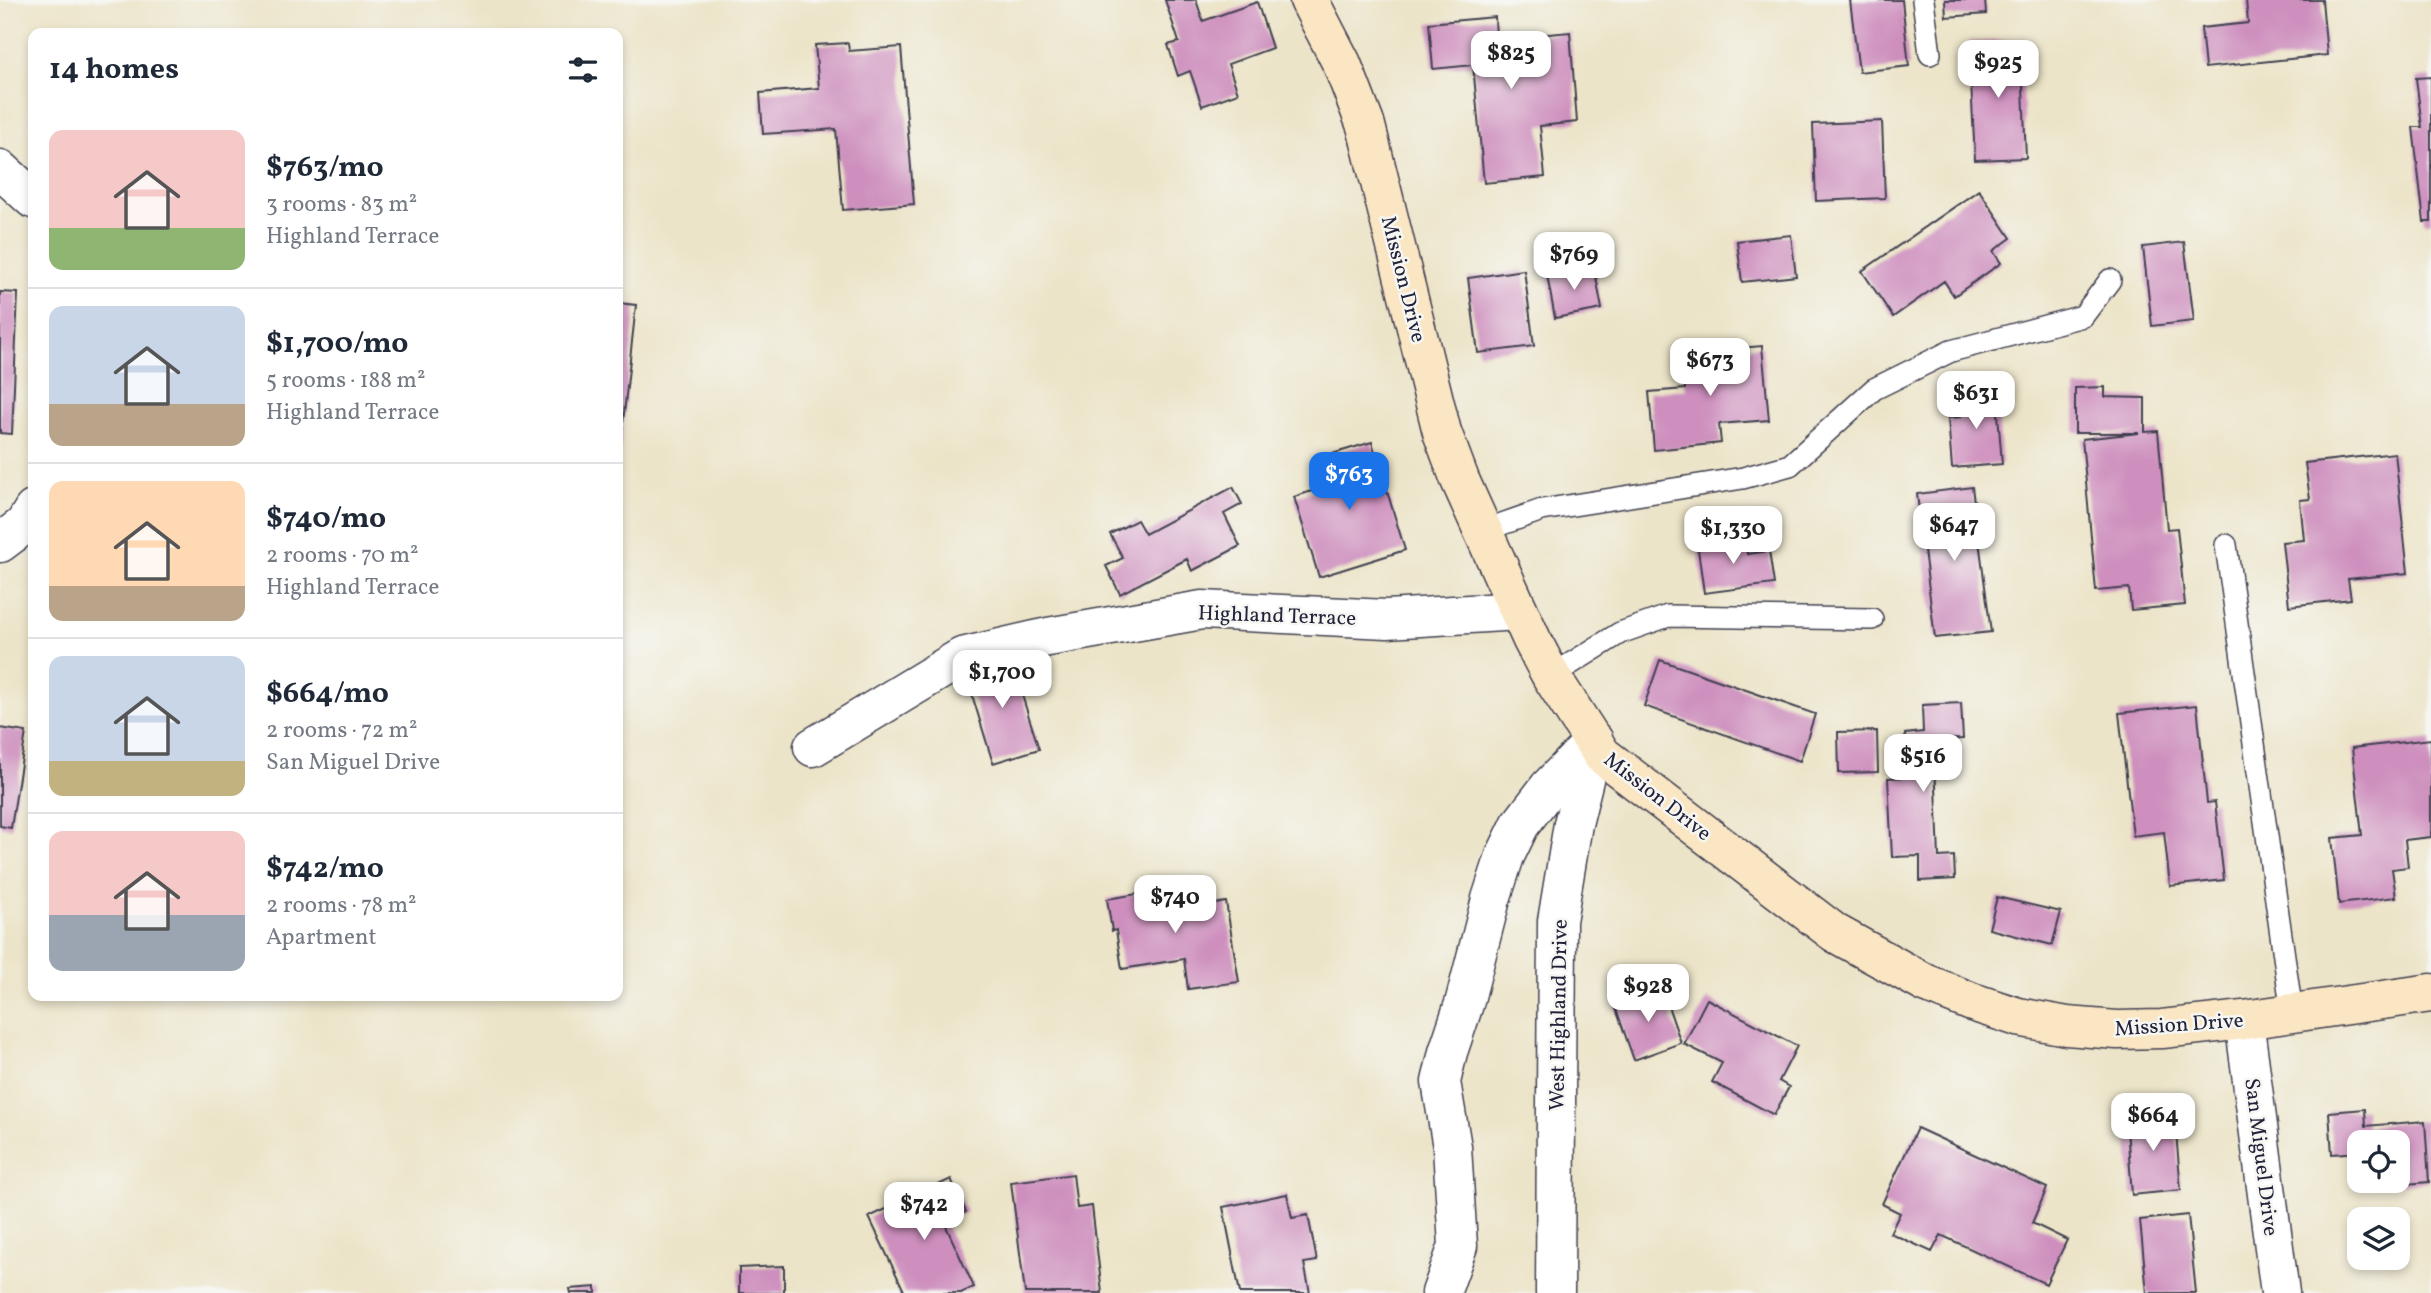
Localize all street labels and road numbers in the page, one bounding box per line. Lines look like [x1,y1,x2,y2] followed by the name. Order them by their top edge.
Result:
[1373,213,1432,346] street label: Mission Drive
[1197,599,1357,634] street label: Highland Terrace
[1597,746,1717,848] street label: Mission Drive
[1543,919,1576,1111] street label: West Highland Drive
[2114,1007,2245,1044] street label: Mission Drive
[2236,1077,2285,1238] street label: San Miguel Drive

